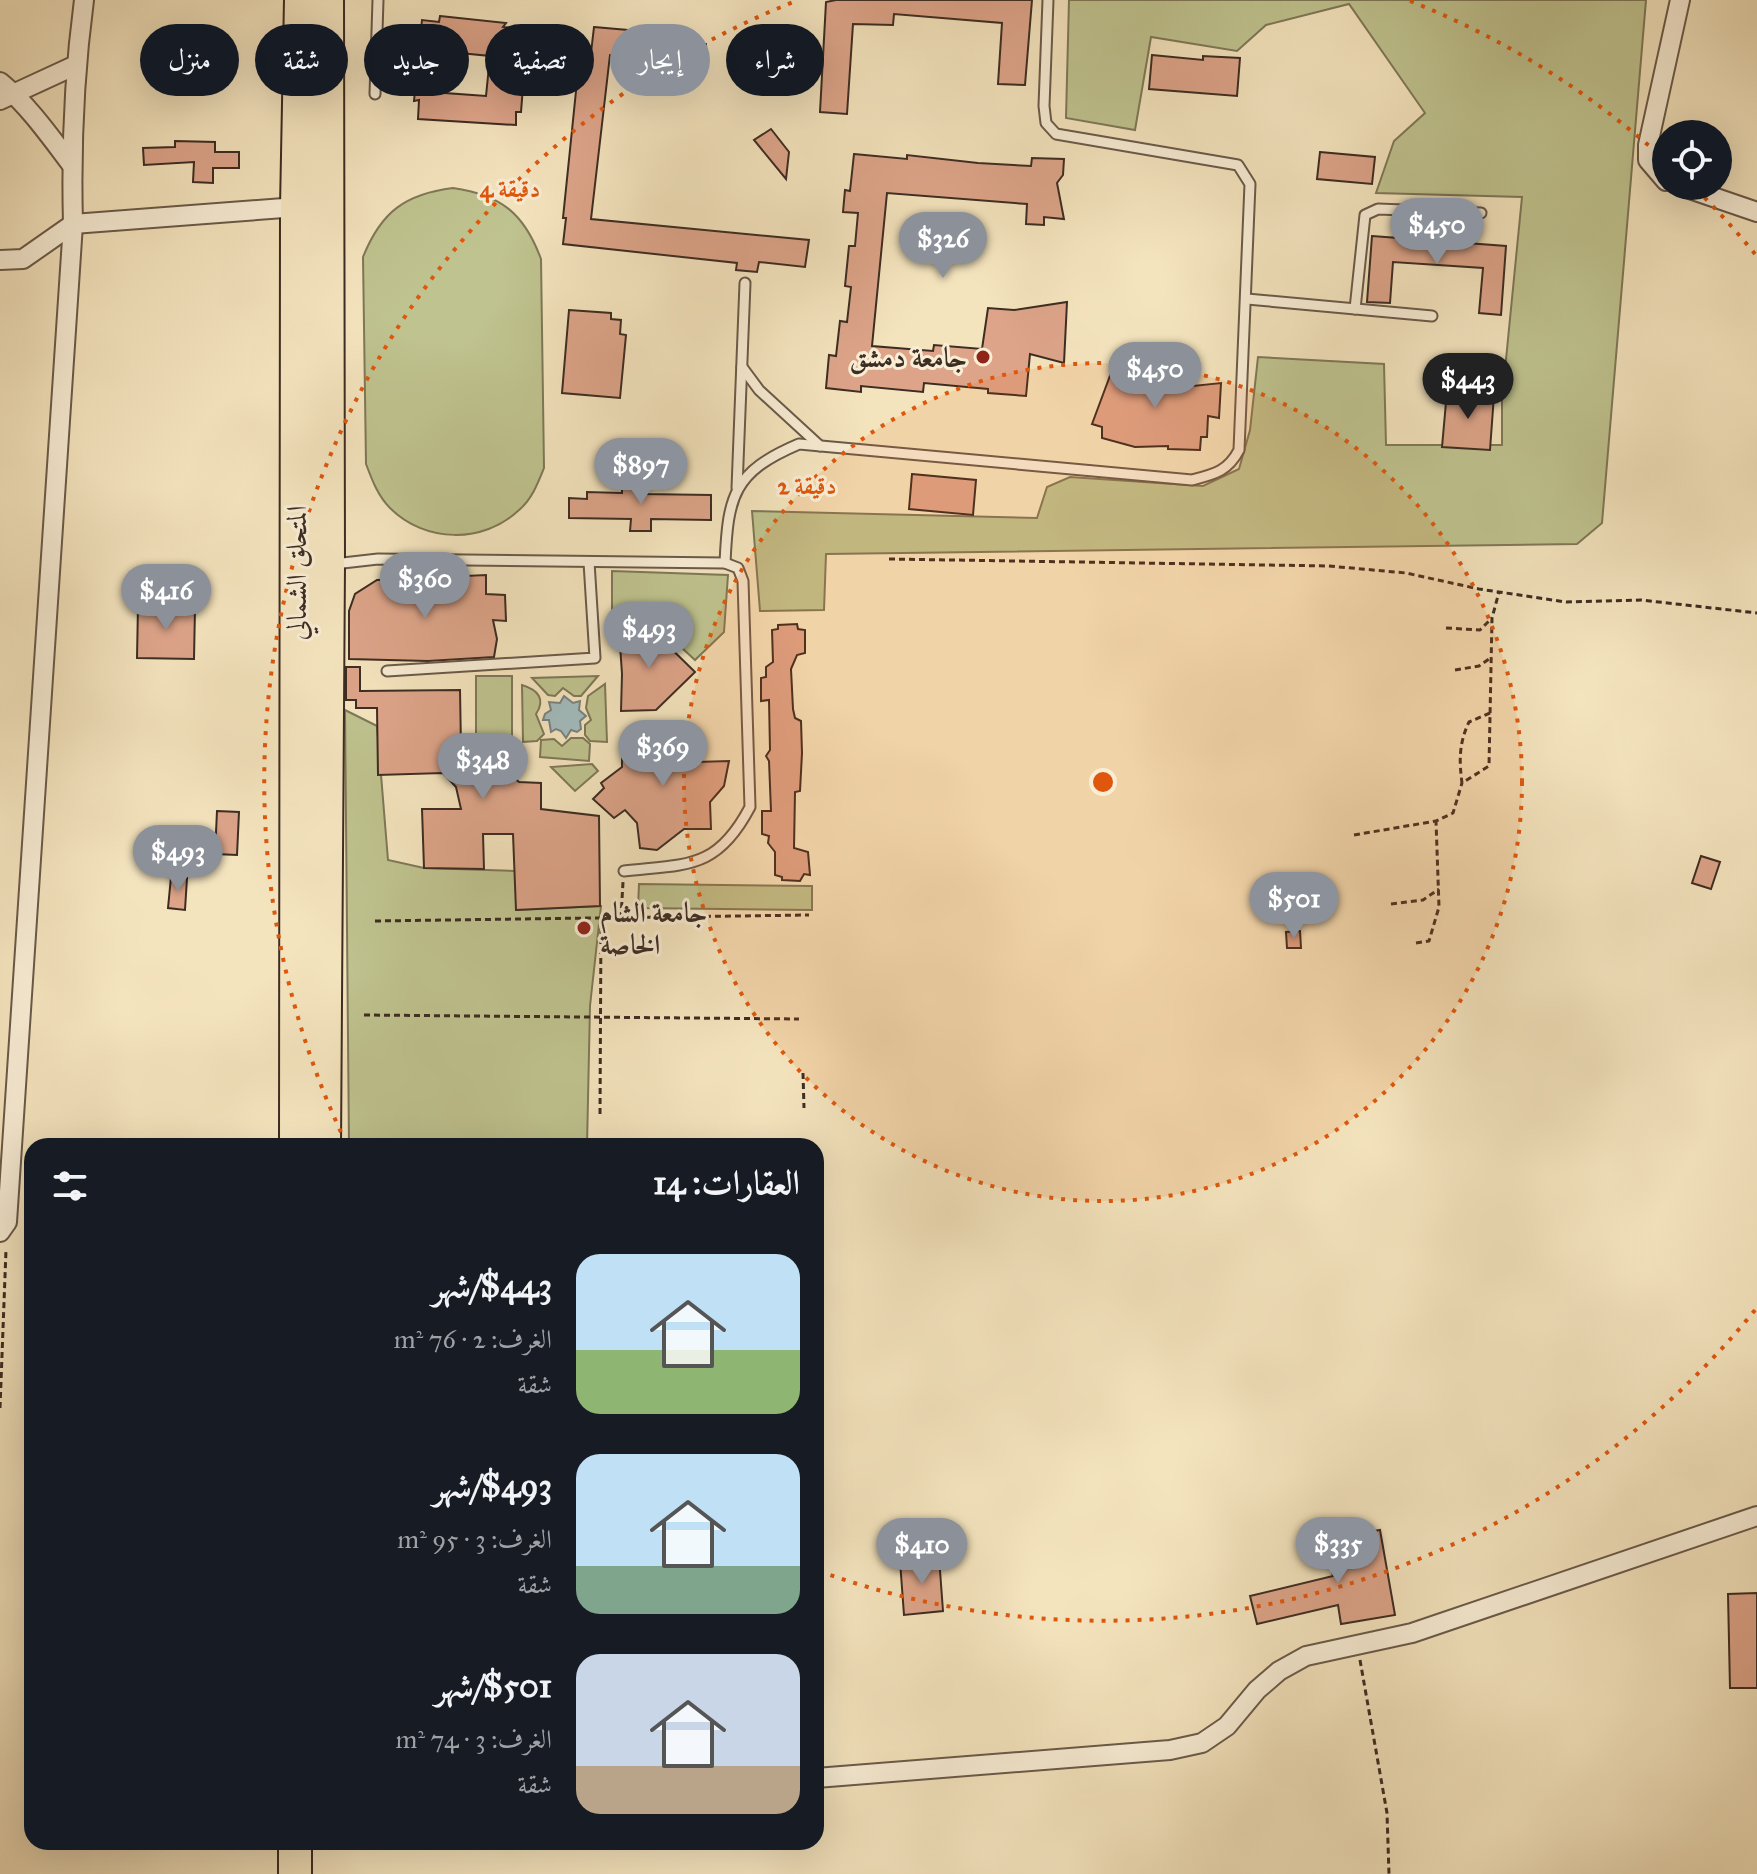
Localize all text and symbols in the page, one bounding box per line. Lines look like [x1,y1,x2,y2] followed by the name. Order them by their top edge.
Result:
[140,24,239,96] chip: منزل
[255,24,348,96] chip: شقة
[364,24,469,96] chip: جديد
[485,24,594,96] chip: تصفية
[610,24,710,96] chip: إيجار
[726,24,824,96] chip: شراء
[1652,120,1732,200] map controls
[1652,120,1732,200] button: locate
[480,174,540,204] text: 4 دقيقة
[1390,198,1484,266] pin: $450
[1408,208,1466,240] text: $450
[896,212,990,280] pin: $326
[917,222,969,254] text: $326
[849,340,967,375] place label: جامعة دمشق
[1108,342,1202,410] pin: $450
[974,348,992,366] marker: جامعة دمشق
[1126,352,1184,384] text: $450
[1421,353,1515,421] pin: $443
[1441,363,1495,395] text: $443
[594,438,688,506] pin: $897
[612,448,670,480] text: $897
[778,471,836,501] text: 2 دقيقة
[279,506,319,640] street label: المتحلق الشمالي
[378,552,472,620] pin: $360
[398,562,452,594] text: $360
[119,564,213,632] pin: $416
[139,574,193,606] text: $416
[602,602,696,670] pin: $493
[622,612,676,644] text: $493
[616,720,710,788] pin: $369
[636,730,690,762] text: $369
[436,733,530,801] pin: $348
[456,743,510,775] text: $348
[1089,768,1117,796] centre of rings
[131,825,225,893] pin: $493
[151,835,205,867] text: $493
[1247,872,1341,940] pin: $501
[1268,882,1320,914] text: $501
[600,895,707,962] place label: جامعة الشام الخاصة
[575,919,593,937] marker: جامعة الشام الخاصة
[653,1162,800,1203] text: العقارات: 14
[48,1164,92,1208] icon: filters
[432,1265,552,1306] text: $443/شهر
[640,1286,736,1382] icon: home
[394,1323,552,1355] text: الغرف: 2 · 76 m²
[518,1368,552,1400] text: شقة
[433,1465,552,1506] text: $493/شهر
[640,1486,736,1582] icon: home
[1291,1517,1385,1585] pin: $335
[875,1518,969,1586] pin: $410
[397,1523,552,1555] text: الغرف: 3 · 95 m²
[1314,1527,1362,1559] text: $335
[894,1528,950,1560] text: $410
[518,1568,552,1600] text: شقة
[435,1665,552,1706] text: $501/شهر
[640,1686,736,1782] icon: home
[396,1723,552,1755] text: الغرف: 3 · 74 m²
[518,1768,552,1800] text: شقة

